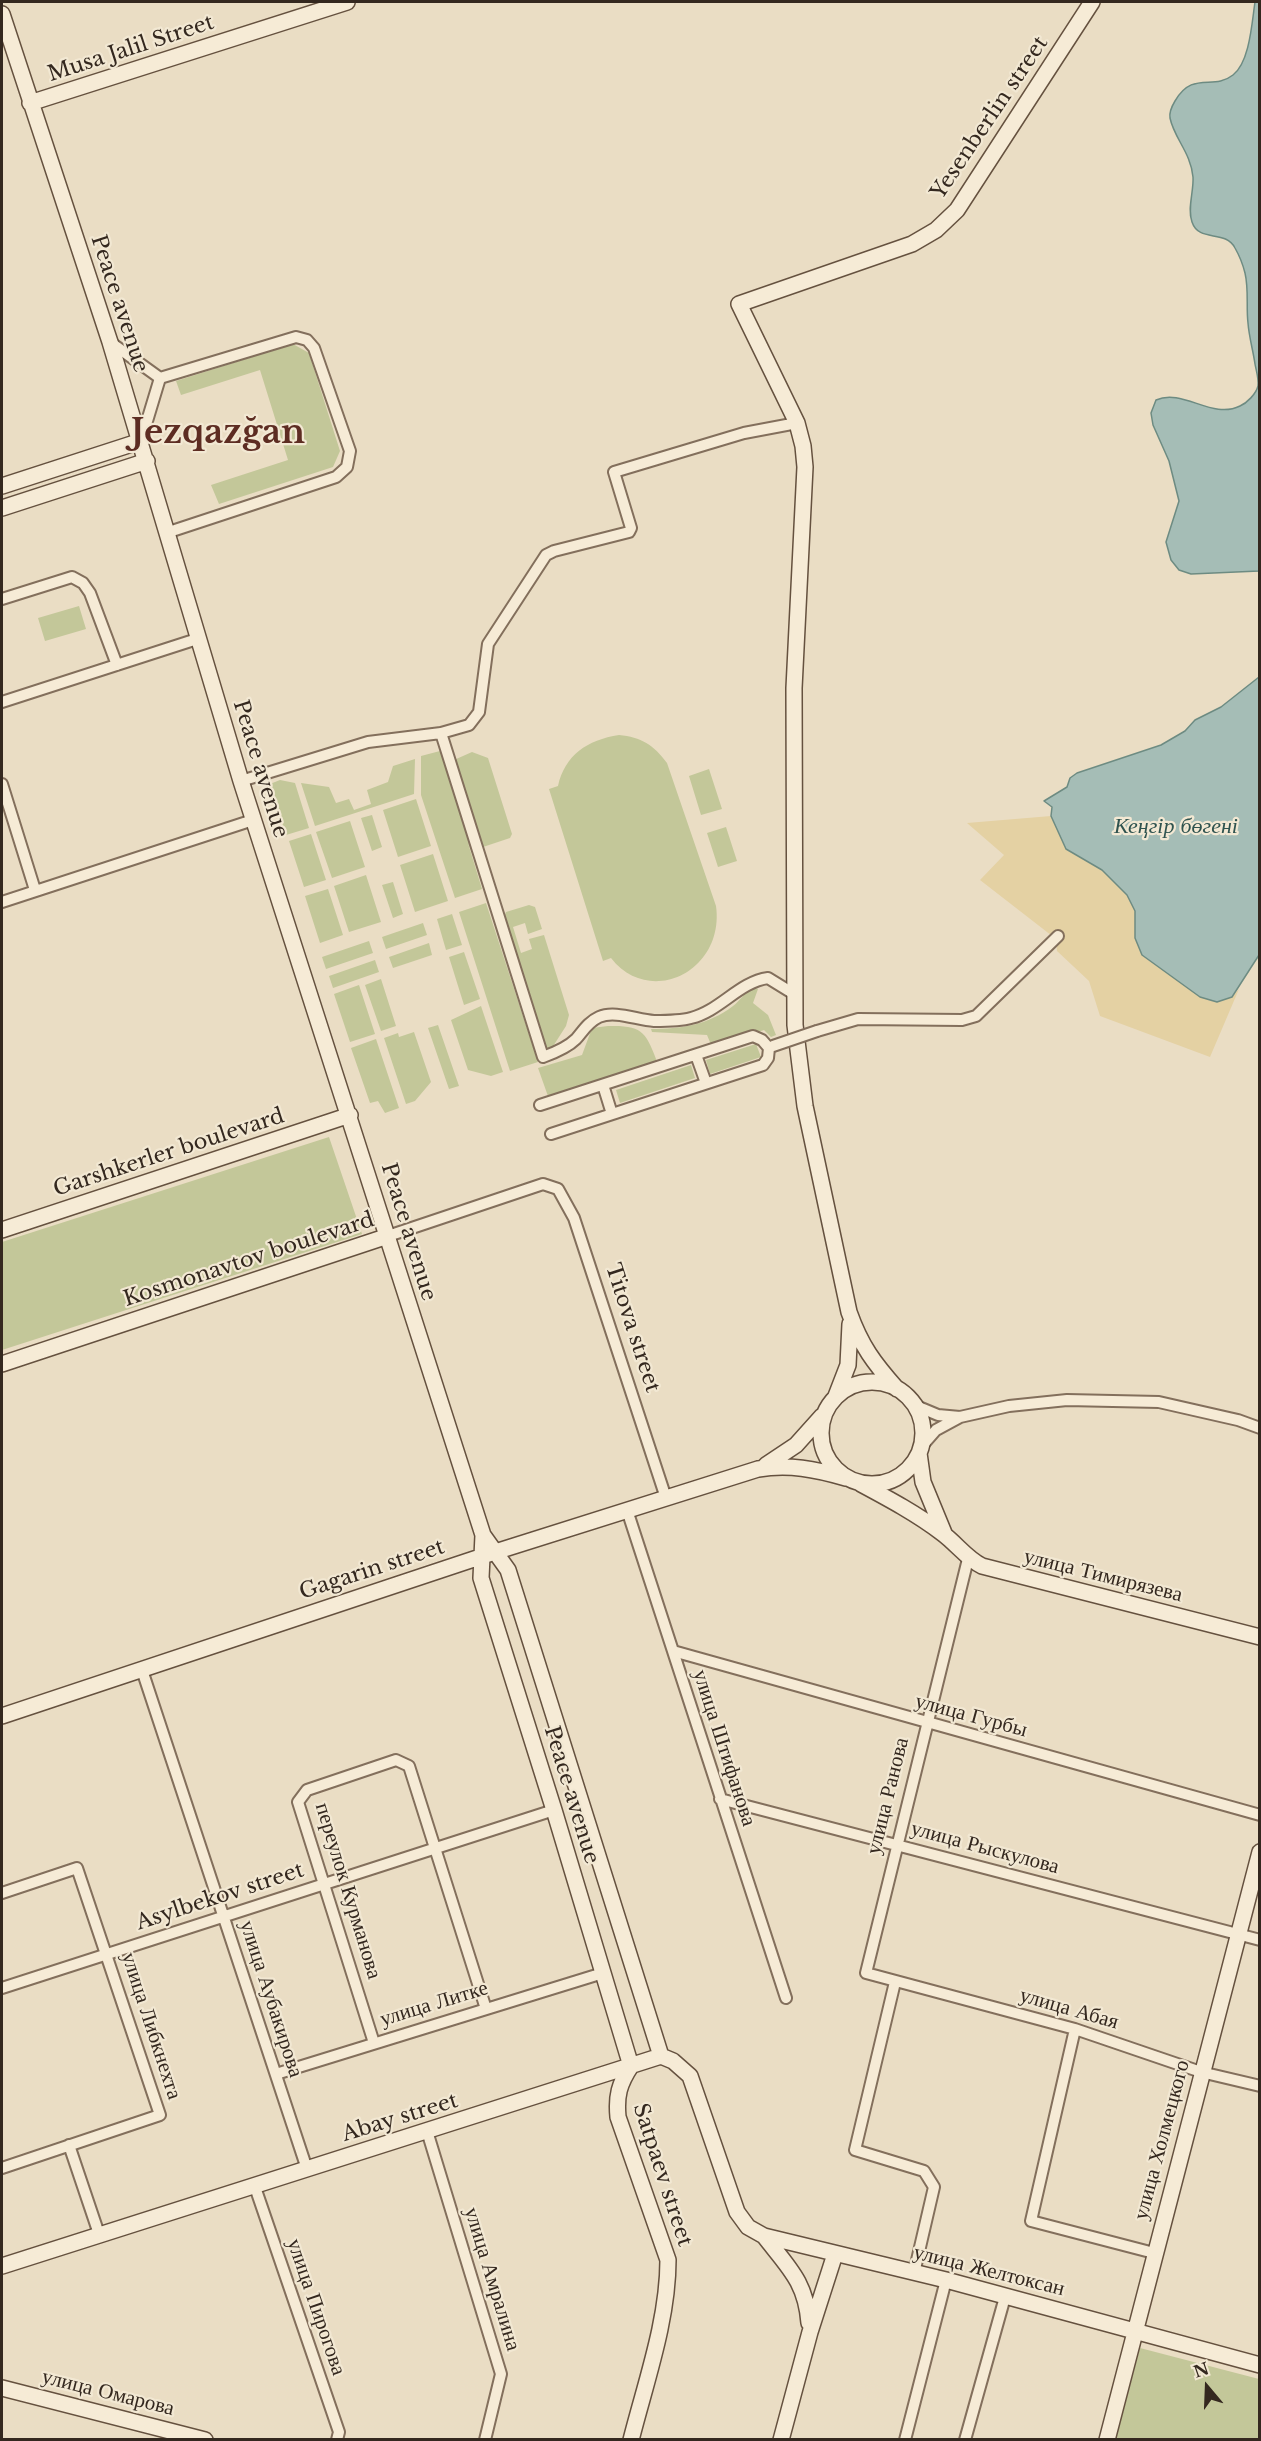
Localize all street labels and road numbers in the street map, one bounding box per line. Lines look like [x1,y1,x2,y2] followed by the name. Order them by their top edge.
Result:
[45,10,217,88] street label: Musa Jalil Street
[926,32,1054,204] street label: Yesenberlin street
[85,232,153,376] street label: Peace avenue
[227,697,293,841] street label: Peace avenue
[50,1104,288,1202] street label: Garshkerler boulevard
[375,1160,441,1304] street label: Peace avenue
[120,1208,378,1312] street label: Kosmonavtov boulevard
[599,1260,665,1396] street label: Titova street
[296,1535,448,1605] street label: Gagarin street
[1021,1544,1185,1608] street label: улица Тимирязева
[687,1667,761,1829] street label: улица Штифанова
[912,1689,1030,1743] street label: улица Гурбы
[538,1723,604,1867] street label: Peace avenue
[861,1735,915,1857] street label: улица Ранова
[309,1800,387,1982] street label: переулок Курманова
[908,1816,1062,1880] street label: улица Рыскулова
[133,1858,307,1936] street label: Asylbekov street
[234,1917,308,2081] street label: улица Аубакирова
[115,1949,187,2103] street label: улица Либкнехта
[377,1976,491,2032] street label: улица Литке
[1017,1983,1121,2035] street label: улица Абая
[1129,2057,1195,2223] street label: улица Холмецкого
[339,2088,461,2148] street label: Abay street
[627,2100,697,2250] street label: Satpaev street
[458,2204,526,2354] street label: улица Амралина
[281,2235,351,2379] street label: улица Пирогова
[911,2240,1067,2302] street label: улица Желтоксан
[39,2364,177,2422] street label: улица Омарова

